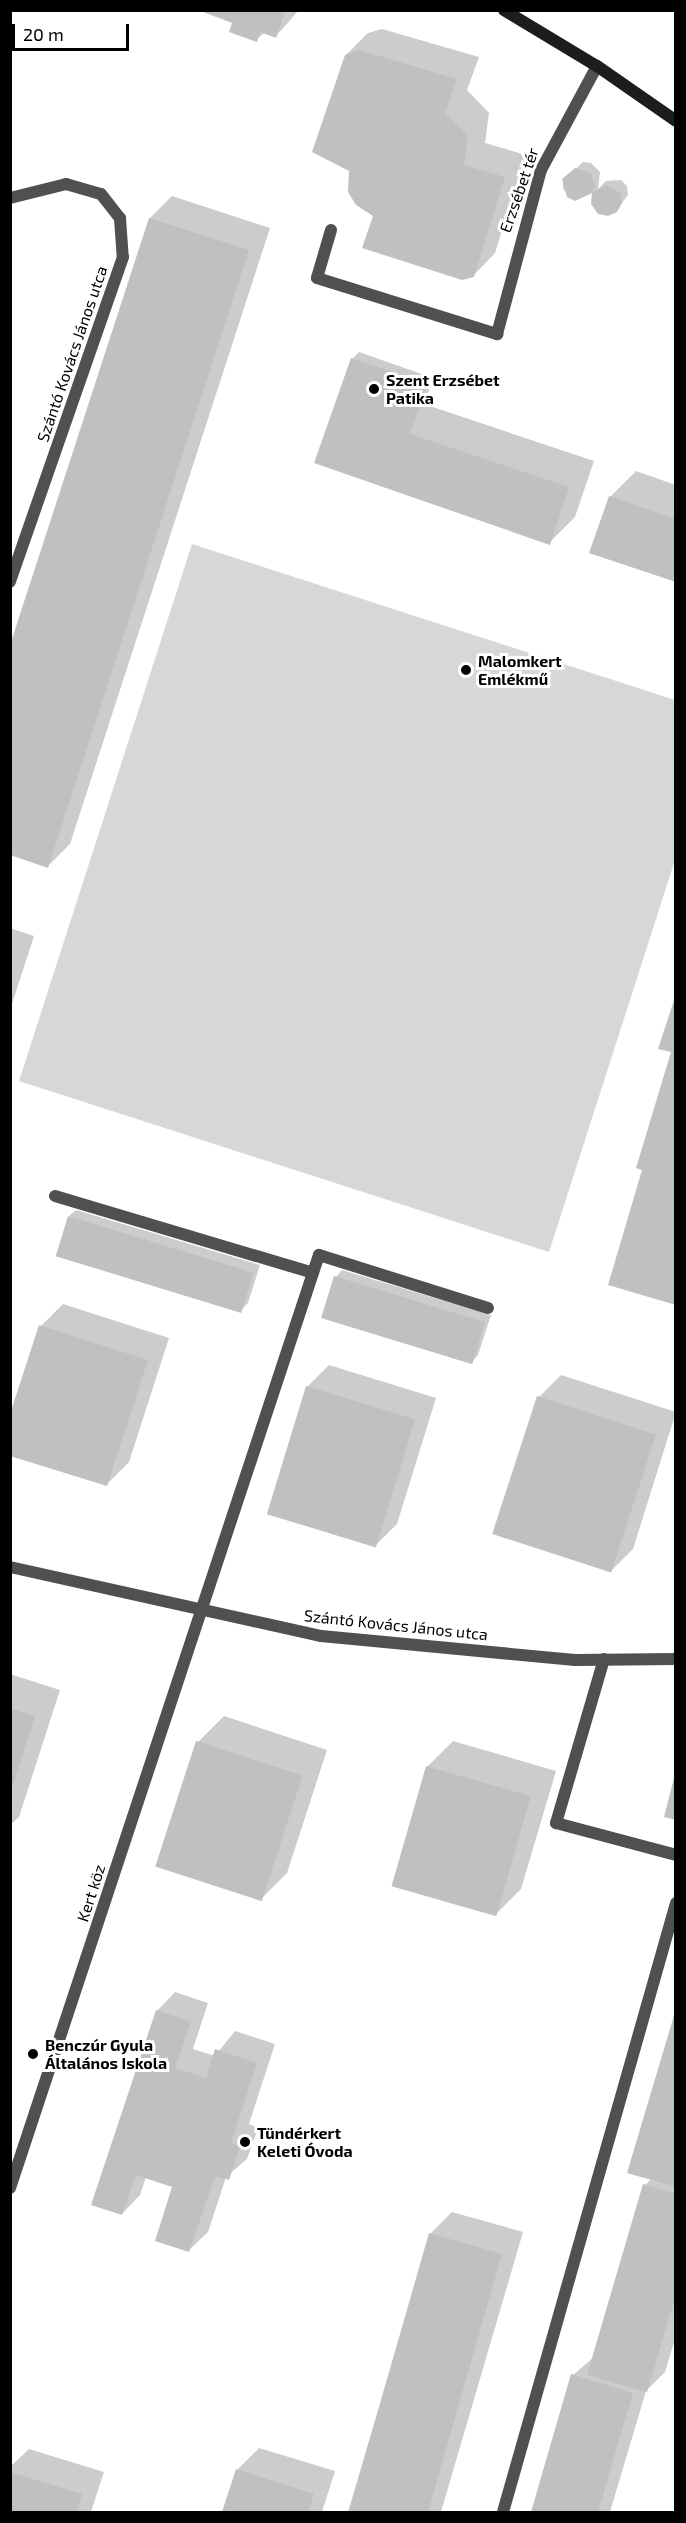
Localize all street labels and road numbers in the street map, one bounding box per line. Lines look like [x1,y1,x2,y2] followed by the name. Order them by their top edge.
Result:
[495,145,543,235] street label: Erzsébet tér
[33,263,111,445] street label: Szántó Kovács János utca
[303,1606,489,1644] street label: Szántó Kovács János utca
[73,1862,109,1924] street label: Kert köz

